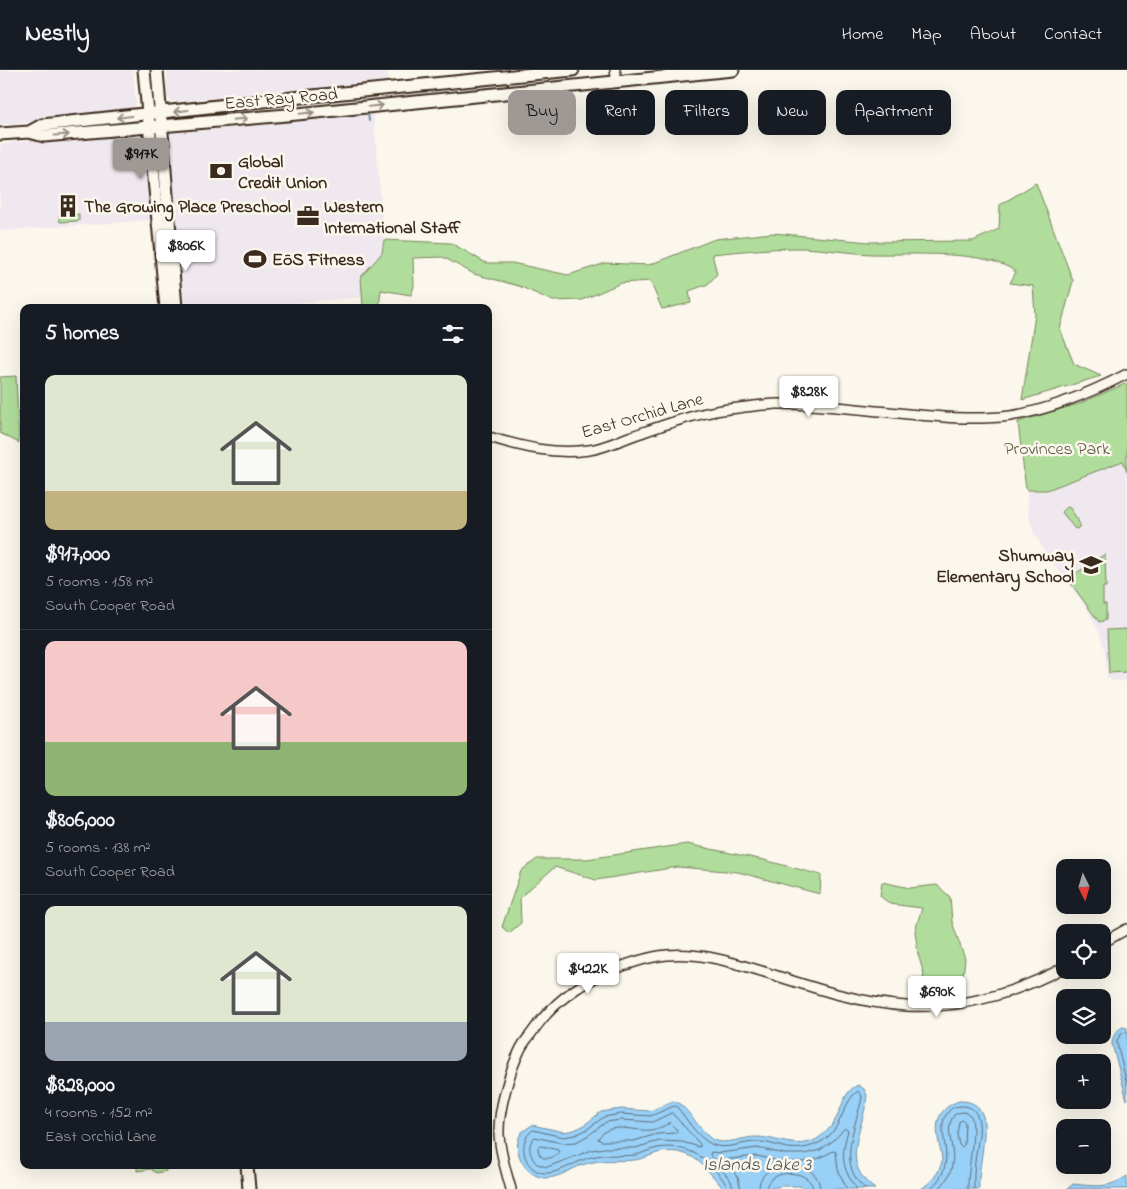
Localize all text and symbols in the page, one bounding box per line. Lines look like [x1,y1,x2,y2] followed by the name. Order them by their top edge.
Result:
[25,17,90,52] text: Nestly
[842,22,883,48] text: Home
[911,22,942,48] text: Map
[970,22,1016,48] text: About
[1044,22,1102,48] text: Contact
[223,82,339,118] street label: East Ray Road
[508,90,576,135] chip: Buy
[586,90,655,135] chip: Rent
[665,90,748,135] chip: Filters
[758,90,826,135] chip: New
[836,90,951,135] chip: Apartment
[368,101,384,111] one-way arrow
[173,106,189,116] one-way arrow
[299,108,315,118] one-way arrow
[116,112,132,122] one-way arrow
[231,115,247,124] one-way arrow
[54,131,70,140] one-way arrow
[106,138,176,180] pin: $917K
[124,142,158,166] text: $917K
[238,150,327,197] place label: Global Credit Union
[208,158,234,184] bank icon: Global Credit Union
[55,193,81,219] building icon: The Growing Place Preschool
[84,195,291,222] place label: The Growing Place Preschool
[324,195,461,242] place label: Western International Staff
[295,203,321,229] office icon: Western International Staff
[151,230,221,272] pin: $806K
[167,234,205,258] text: $806K
[242,246,268,272] sports icon: EōS Fitness
[272,248,365,274] place label: EōS Fitness
[45,319,120,349] text: 5 homes
[439,320,467,348] icon: filters
[774,376,844,418] pin: $828K
[790,380,828,404] text: $828K
[579,387,707,447] street label: East Orchid Lane
[211,408,301,498] icon: home
[1004,437,1110,463] park label: Provinces Park
[45,540,110,570] text: $917,000
[936,544,1074,592] place label: Shumway Elementary School
[1078,552,1104,578] school or university icon: Shumway Elementary School
[45,570,153,594] text: 5 rooms · 158 m²
[45,594,175,618] text: South Cooper Road
[211,673,301,763] icon: home
[45,806,115,836] text: $806,000
[45,836,151,860] text: 5 rooms · 138 m²
[1056,859,1111,914] north arrow
[1056,859,1111,1174] map controls
[45,860,175,884] text: South Cooper Road
[1056,924,1111,979] button: locate
[211,938,301,1028] icon: home
[553,952,623,995] pin: $422K
[568,957,608,981] text: $422K
[902,976,972,1018] pin: $690K
[919,980,955,1004] text: $690K
[1056,989,1111,1044] button: layers
[1056,1054,1111,1109] button: +
[45,1071,115,1101] text: $828,000
[45,1101,153,1125] text: 4 rooms · 152 m²
[1056,1119,1111,1174] button: −
[45,1125,157,1149] text: East Orchid Lane
[703,1152,813,1179] water label: Islands Lake 3

